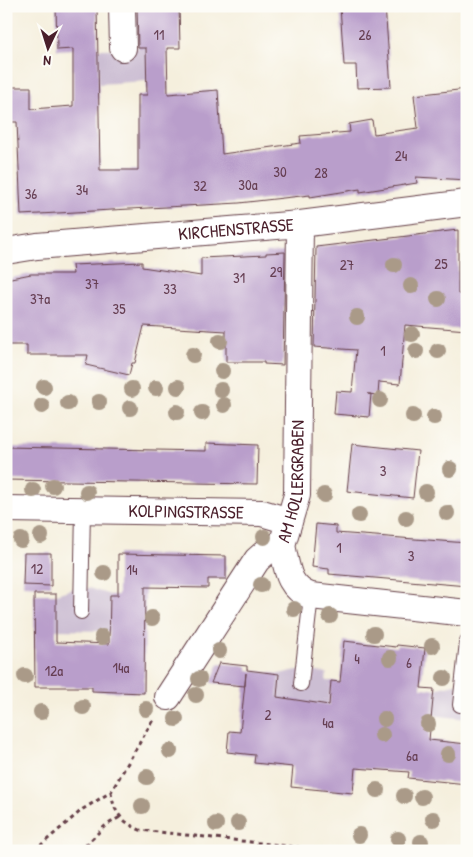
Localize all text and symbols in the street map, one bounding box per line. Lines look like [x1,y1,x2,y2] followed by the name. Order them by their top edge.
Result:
[22,22,72,72] north arrow
[154,24,164,45] house number: 11
[358,24,372,45] house number: 26
[42,52,51,71] text: N
[395,145,408,166] house number: 24
[273,161,287,182] house number: 30
[314,162,328,183] house number: 28
[238,174,258,195] house number: 30a
[193,175,207,196] house number: 32
[76,179,89,200] house number: 34
[25,183,37,204] house number: 36
[177,212,295,246] street label: KIRCHENSTRASSE
[434,253,448,274] house number: 25
[340,254,354,275] house number: 27
[270,261,283,282] house number: 29
[233,267,245,288] house number: 31
[85,273,99,294] house number: 37
[163,278,177,299] house number: 33
[30,288,50,309] house number: 37a
[112,298,126,319] house number: 35
[380,340,386,361] house number: 1
[270,420,310,545] street label: AM HOLLERGRABEN
[380,460,387,481] house number: 3
[128,498,244,525] street label: KOLPINGSTRASSE
[336,537,342,558] house number: 1
[408,545,415,566] house number: 3
[31,558,43,579] house number: 12
[126,559,138,580] house number: 14
[354,648,360,669] house number: 4
[406,652,412,673] house number: 6
[113,657,130,678] house number: 14a
[45,660,63,681] house number: 12a
[264,704,272,725] house number: 2
[322,712,334,733] house number: 4a
[406,745,418,766] house number: 6a

